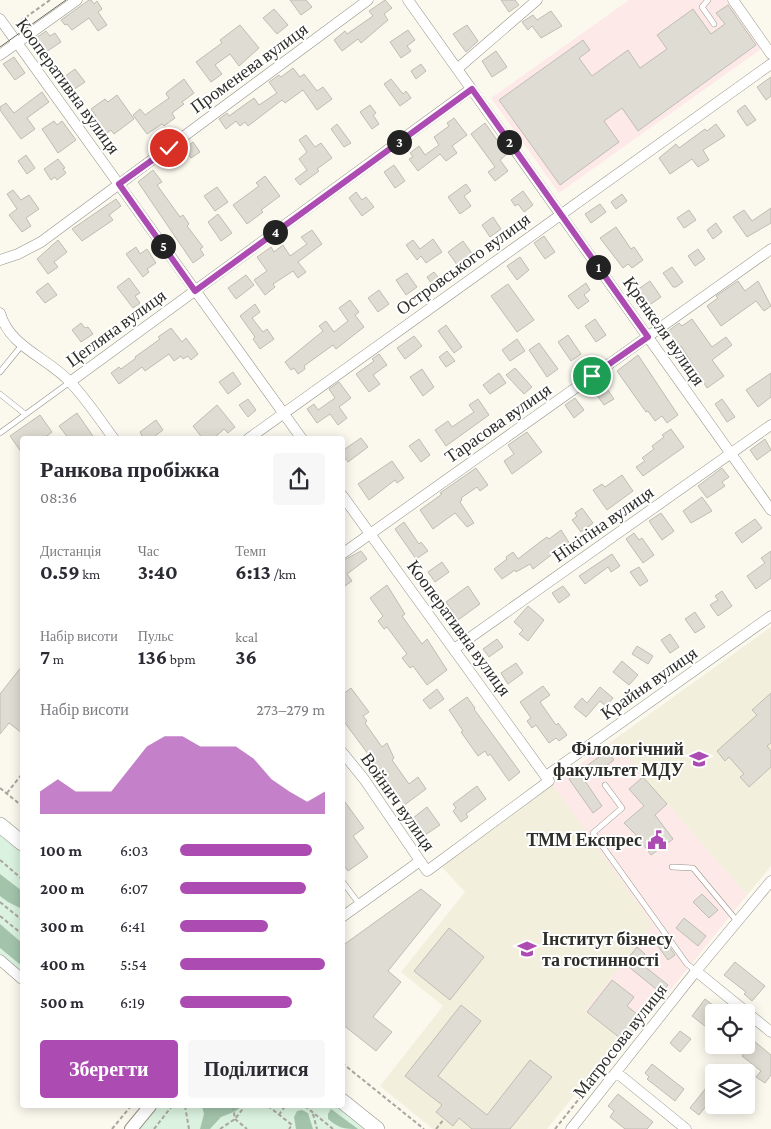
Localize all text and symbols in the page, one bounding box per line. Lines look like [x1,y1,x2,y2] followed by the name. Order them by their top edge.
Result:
[12,14,124,158] street label: Кооперативна вулиця
[187,19,311,117] street label: Променева вулиця
[148,127,190,169] pin
[386,130,412,154] pin: 3
[496,130,522,154] pin: 2
[155,134,183,162] icon: check
[396,134,403,150] text: 3
[506,134,513,150] text: 2
[392,209,534,319] street label: Островського вулиця
[262,220,288,244] pin: 4
[272,224,279,240] text: 4
[150,234,176,258] pin: 5
[160,238,167,254] text: 5
[586,254,610,280] pin: 1
[596,259,601,275] text: 1
[619,273,709,389] street label: Кренкеля вулиця
[62,285,170,371] street label: Цегляна вулиця
[571,355,613,397] pin
[578,362,606,390] icon: arrive
[441,379,555,467] street label: Тарасова вулиця
[273,453,325,505] button: share
[40,457,219,482] text: Ранкова пробіжка
[549,482,657,566] street label: Нікітіна вулиця
[40,489,77,506] text: 08:36
[40,543,101,559] text: Дистанція
[138,543,159,559] text: Час
[235,543,266,559] text: Темп
[403,556,515,700] street label: Кооперативна вулиця
[40,560,80,584] text: 0.59
[138,560,178,584] text: 3:40
[235,560,271,584] text: 6:13
[80,566,100,582] text: km
[271,566,296,582] text: /km
[40,628,118,644] text: Набір висоти
[138,628,174,644] text: Пульс
[235,629,258,645] text: kcal
[597,643,701,723] street label: Крайня вулиця
[40,645,50,669] text: 7
[138,645,167,669] text: 136
[235,645,257,669] text: 36
[50,651,64,667] text: m
[167,651,196,667] text: bpm
[40,701,129,718] text: Набір висоти
[256,701,325,718] text: 273–279 m
[553,739,684,780] place label: Філологічний факультет МДУ
[688,748,710,770] school or university icon: Філологічний факультет МДУ
[357,749,439,855] street label: Войнич вулиця
[646,829,668,851] public building icon: ТММ Експрес
[526,830,642,850] place label: ТММ Експрес
[40,842,82,859] text: 100 m
[120,842,148,859] text: 6:03
[40,880,84,897] text: 200 m
[120,880,148,897] text: 6:07
[40,918,84,935] text: 300 m
[120,918,145,935] text: 6:41
[542,929,673,970] place label: Інститут бізнесу та гостинності
[516,938,538,960] school or university icon: Інститут бізнесу та гостинності
[40,956,85,973] text: 400 m
[120,956,147,973] text: 5:54
[569,980,671,1102] street label: Матросова вулиця
[40,994,84,1011] text: 500 m
[120,994,145,1011] text: 6:19
[705,1004,755,1114] map controls
[705,1004,755,1054] button: locate
[40,1040,178,1098] button: Зберегти
[188,1040,325,1098] button: Поділитися
[705,1064,755,1114] button: layers

